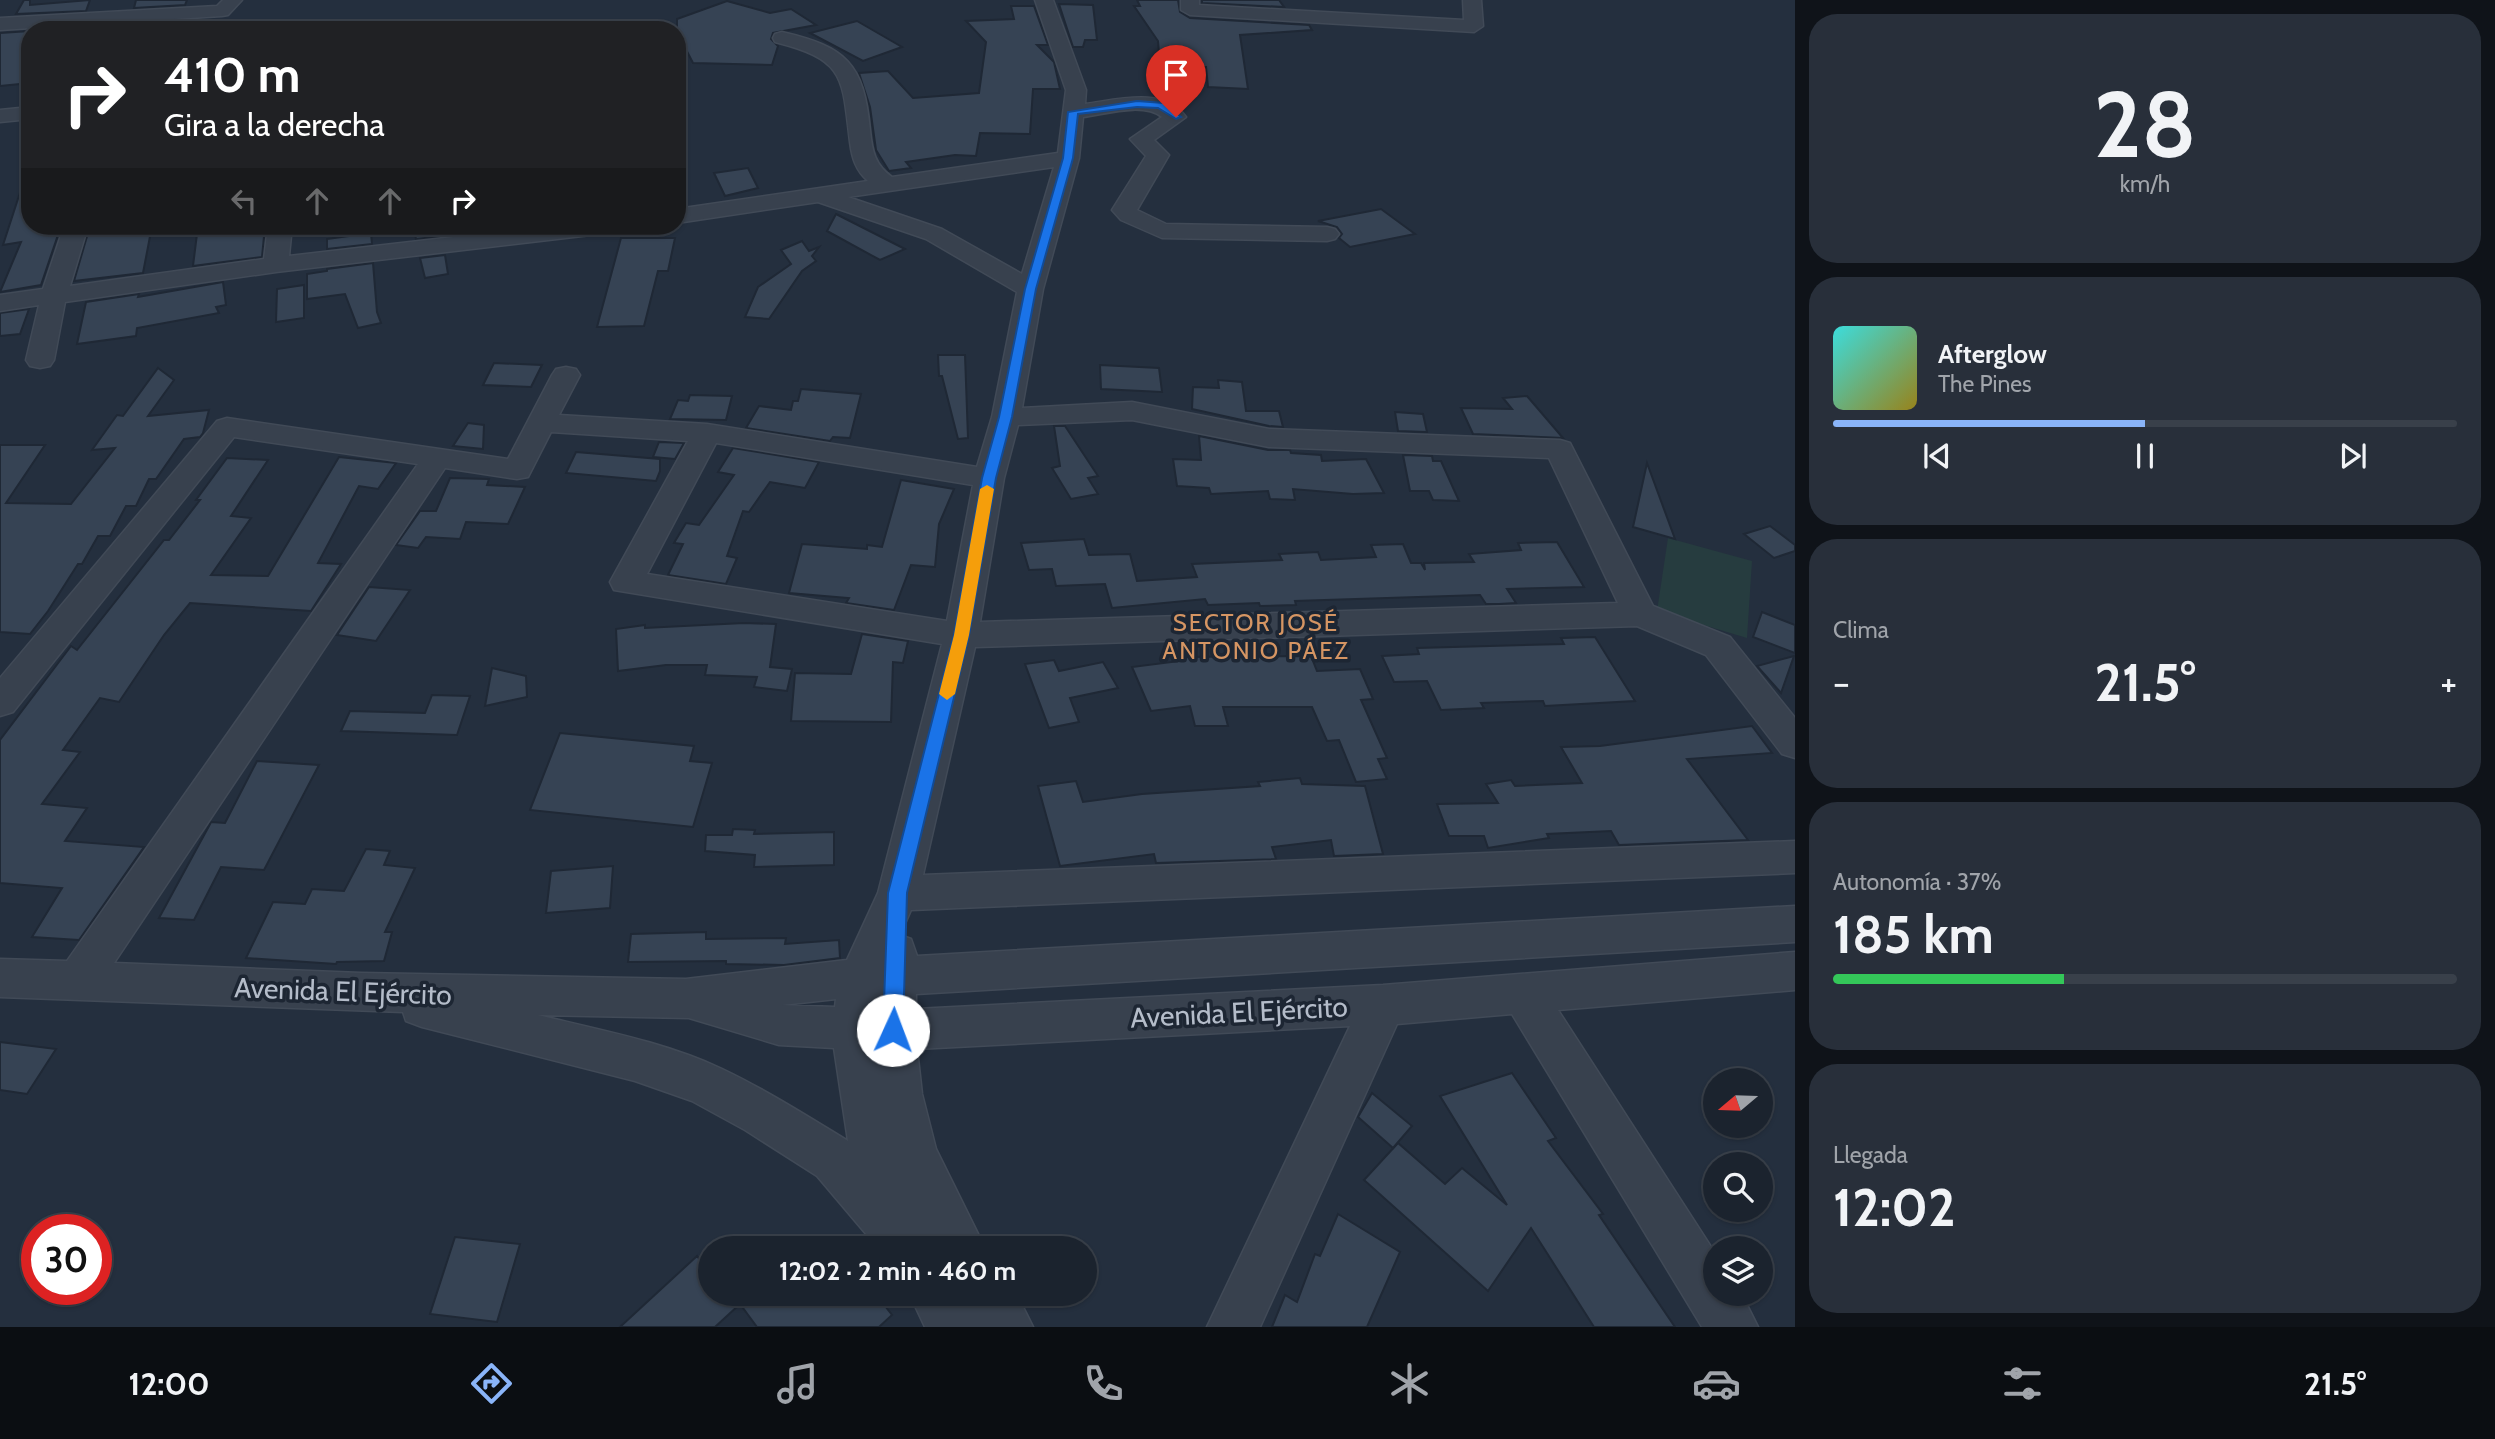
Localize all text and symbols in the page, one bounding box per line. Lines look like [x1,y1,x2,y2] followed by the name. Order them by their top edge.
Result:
[164,45,300,104] text: 410 m
[1146,45,1206,117] pin
[49,49,140,140] icon: right
[1157,56,1195,94] icon: arrive
[2093,69,2197,180] text: 28
[164,105,385,144] text: Gira a la derecha
[2120,170,2170,198] text: km/h
[225,182,263,220] icon: left
[298,182,336,220] icon: ahead
[371,182,409,220] icon: ahead
[444,182,482,220] icon: right
[1938,338,2047,370] text: Afterglow
[1938,370,2032,398] text: The Pines
[1918,437,1956,475] icon: previous
[2126,437,2164,475] icon: pause
[2334,437,2372,475] icon: next
[1162,608,1350,665] district label: SECTOR JOSÉ ANTONIO PÁEZ
[1833,616,1889,644] text: Clima
[2094,651,2196,714] text: 21.5°
[1833,659,1850,706] text: −
[2440,659,2457,706] text: +
[1833,868,2001,896] text: Autonomía · 37%
[1833,903,1994,966] text: 185 km
[234,970,452,1012] street label: Avenida El Ejército
[1129,989,1349,1035] street label: Avenida El Ejército
[856,993,930,1067] position arrow
[1703,1068,1773,1138] north arrow
[1703,1068,1773,1306] map controls
[1833,1141,1908,1169] text: Llegada
[1703,1152,1773,1222] button: search
[1833,1176,1955,1239] text: 12:02
[21,1214,112,1305] speed limit sign: 30
[1703,1236,1773,1306] button: layers
[779,1255,1016,1287] text: 12:02 · 2 min · 460 m
[467,1359,516,1408] icon: directions
[773,1359,822,1408] icon: music
[1079,1359,1128,1408] icon: phone
[1385,1359,1434,1408] icon: climate
[1692,1359,1741,1408] icon: car
[1998,1359,2047,1408] icon: filters
[129,1364,210,1403] text: 12:00
[2304,1364,2366,1403] text: 21.5°

